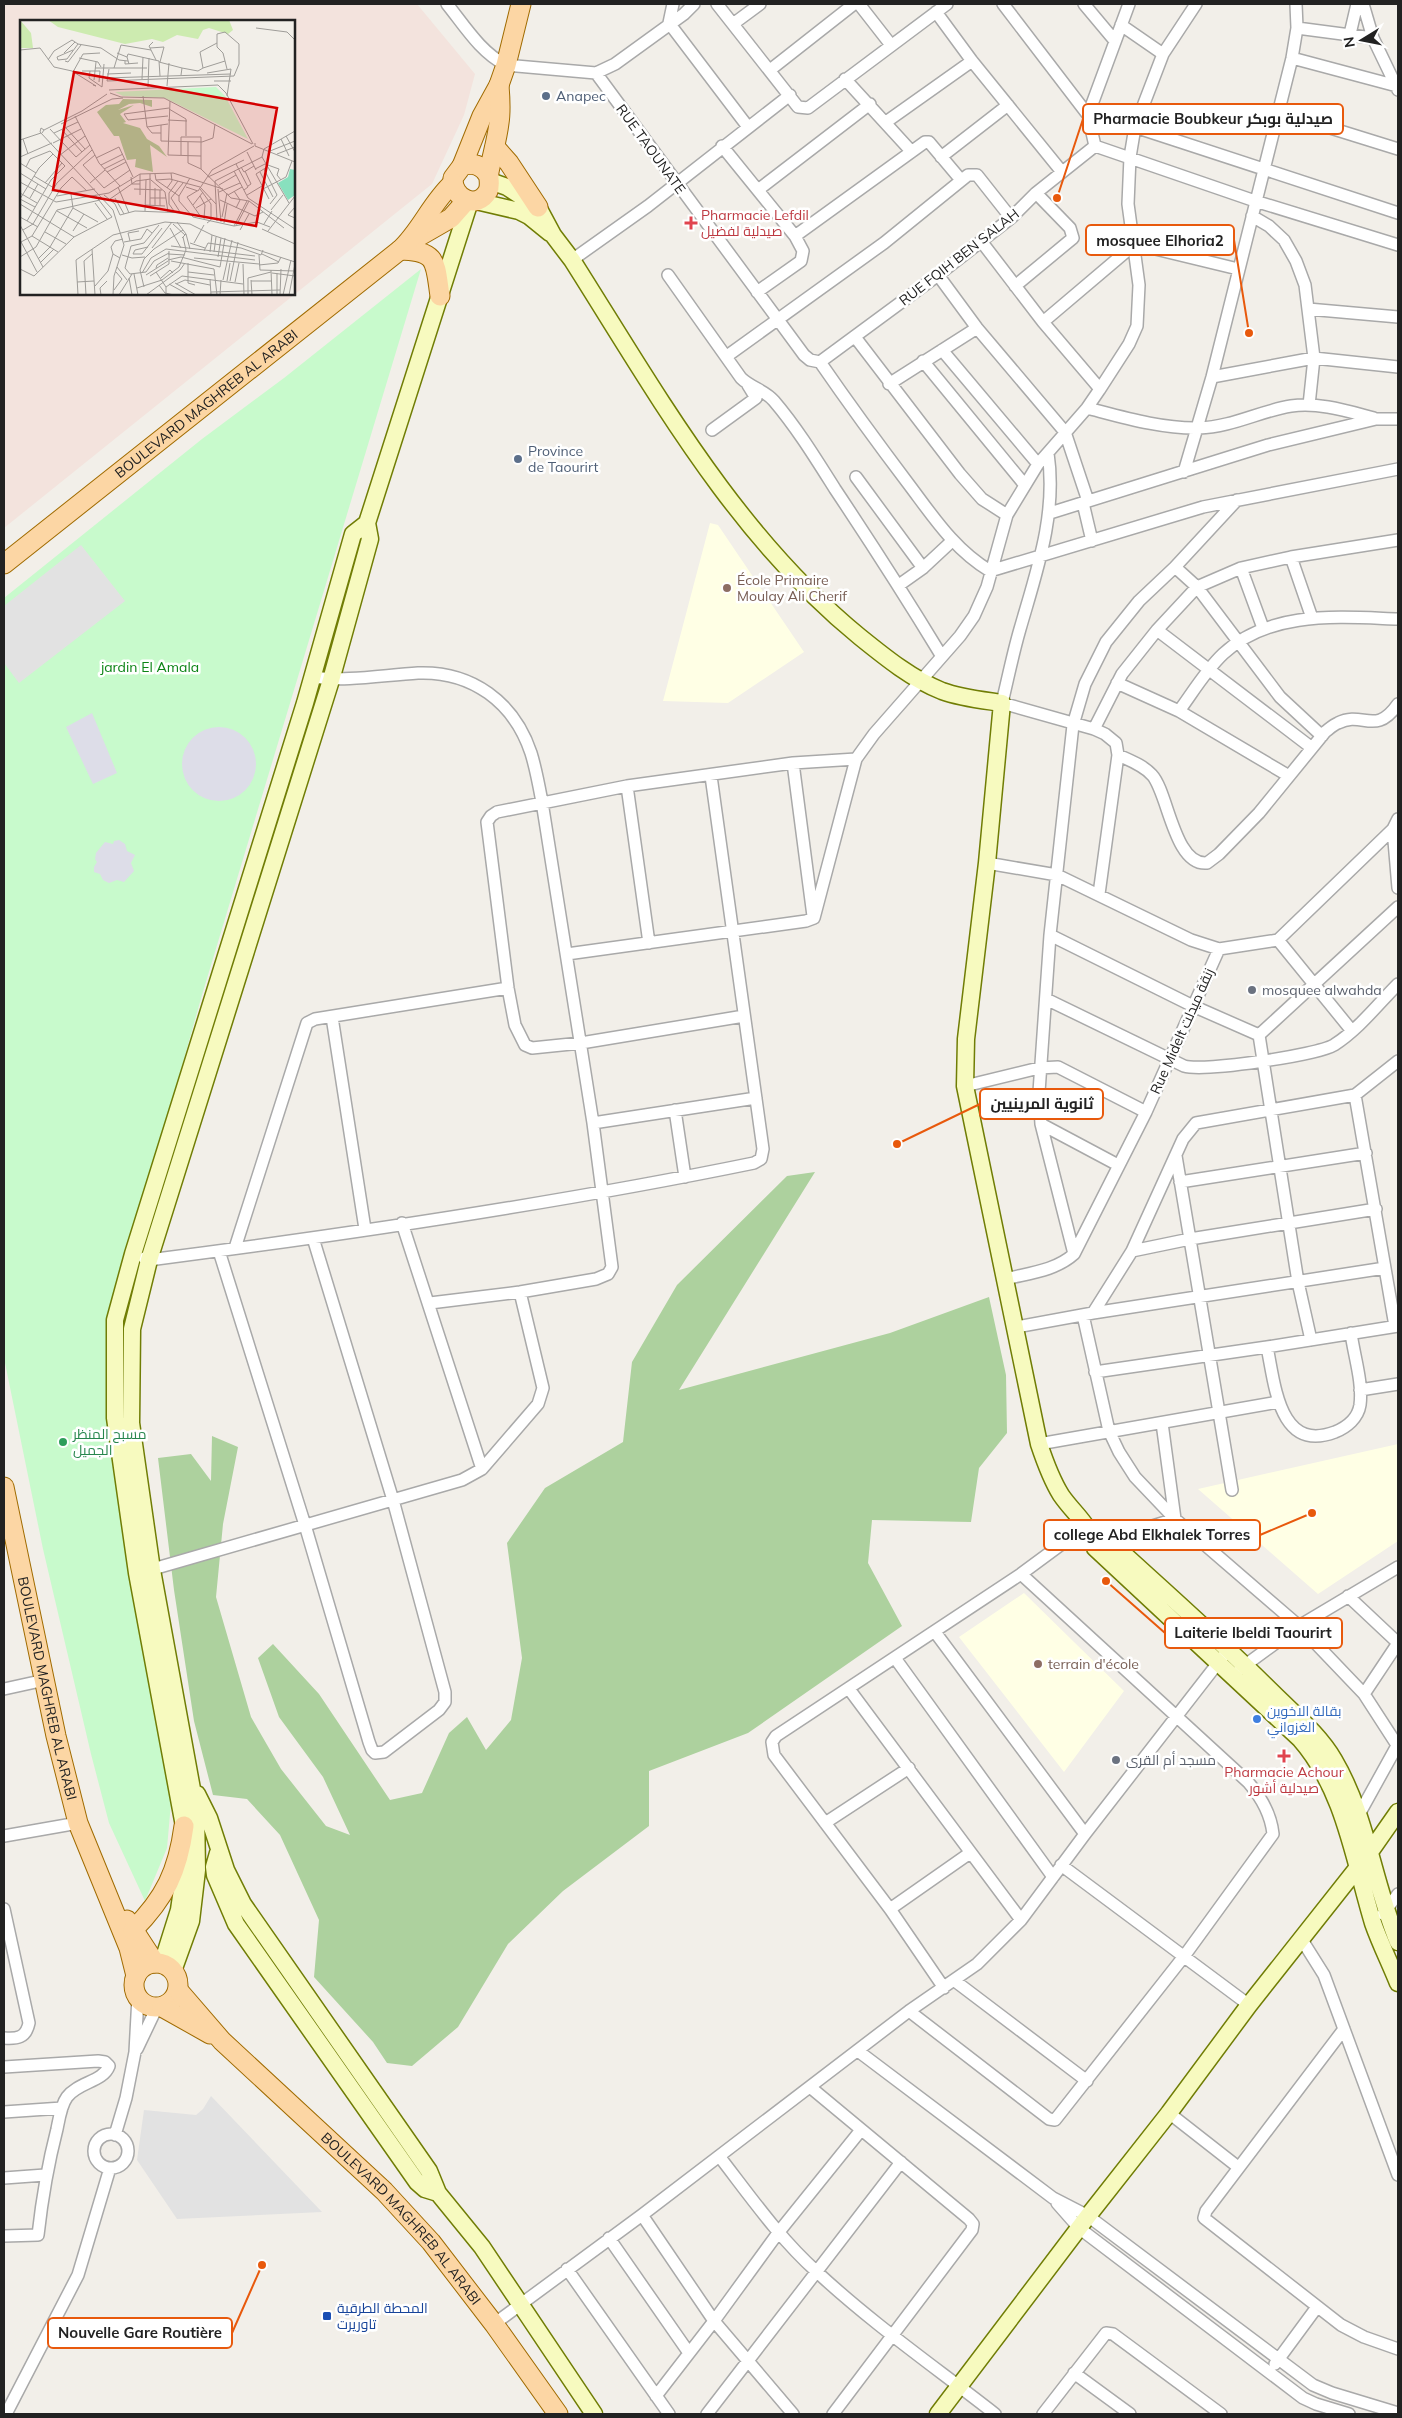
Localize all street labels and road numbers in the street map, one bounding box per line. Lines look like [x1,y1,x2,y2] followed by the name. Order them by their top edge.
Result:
[612,101,690,197] street label: RUE TAOUNATE
[895,205,1023,309] street label: RUE FQIH BEN SALAH
[111,326,301,482] street label: BOULEVARD MAGHREB AL ARABI
[1146,965,1218,1097] street label: Rue Midelt زنقة ميدلت
[14,1575,81,1802] street label: BOULEVARD MAGHREB AL ARABI
[317,2128,485,2308] street label: BOULEVARD MAGHREB AL ARABI

